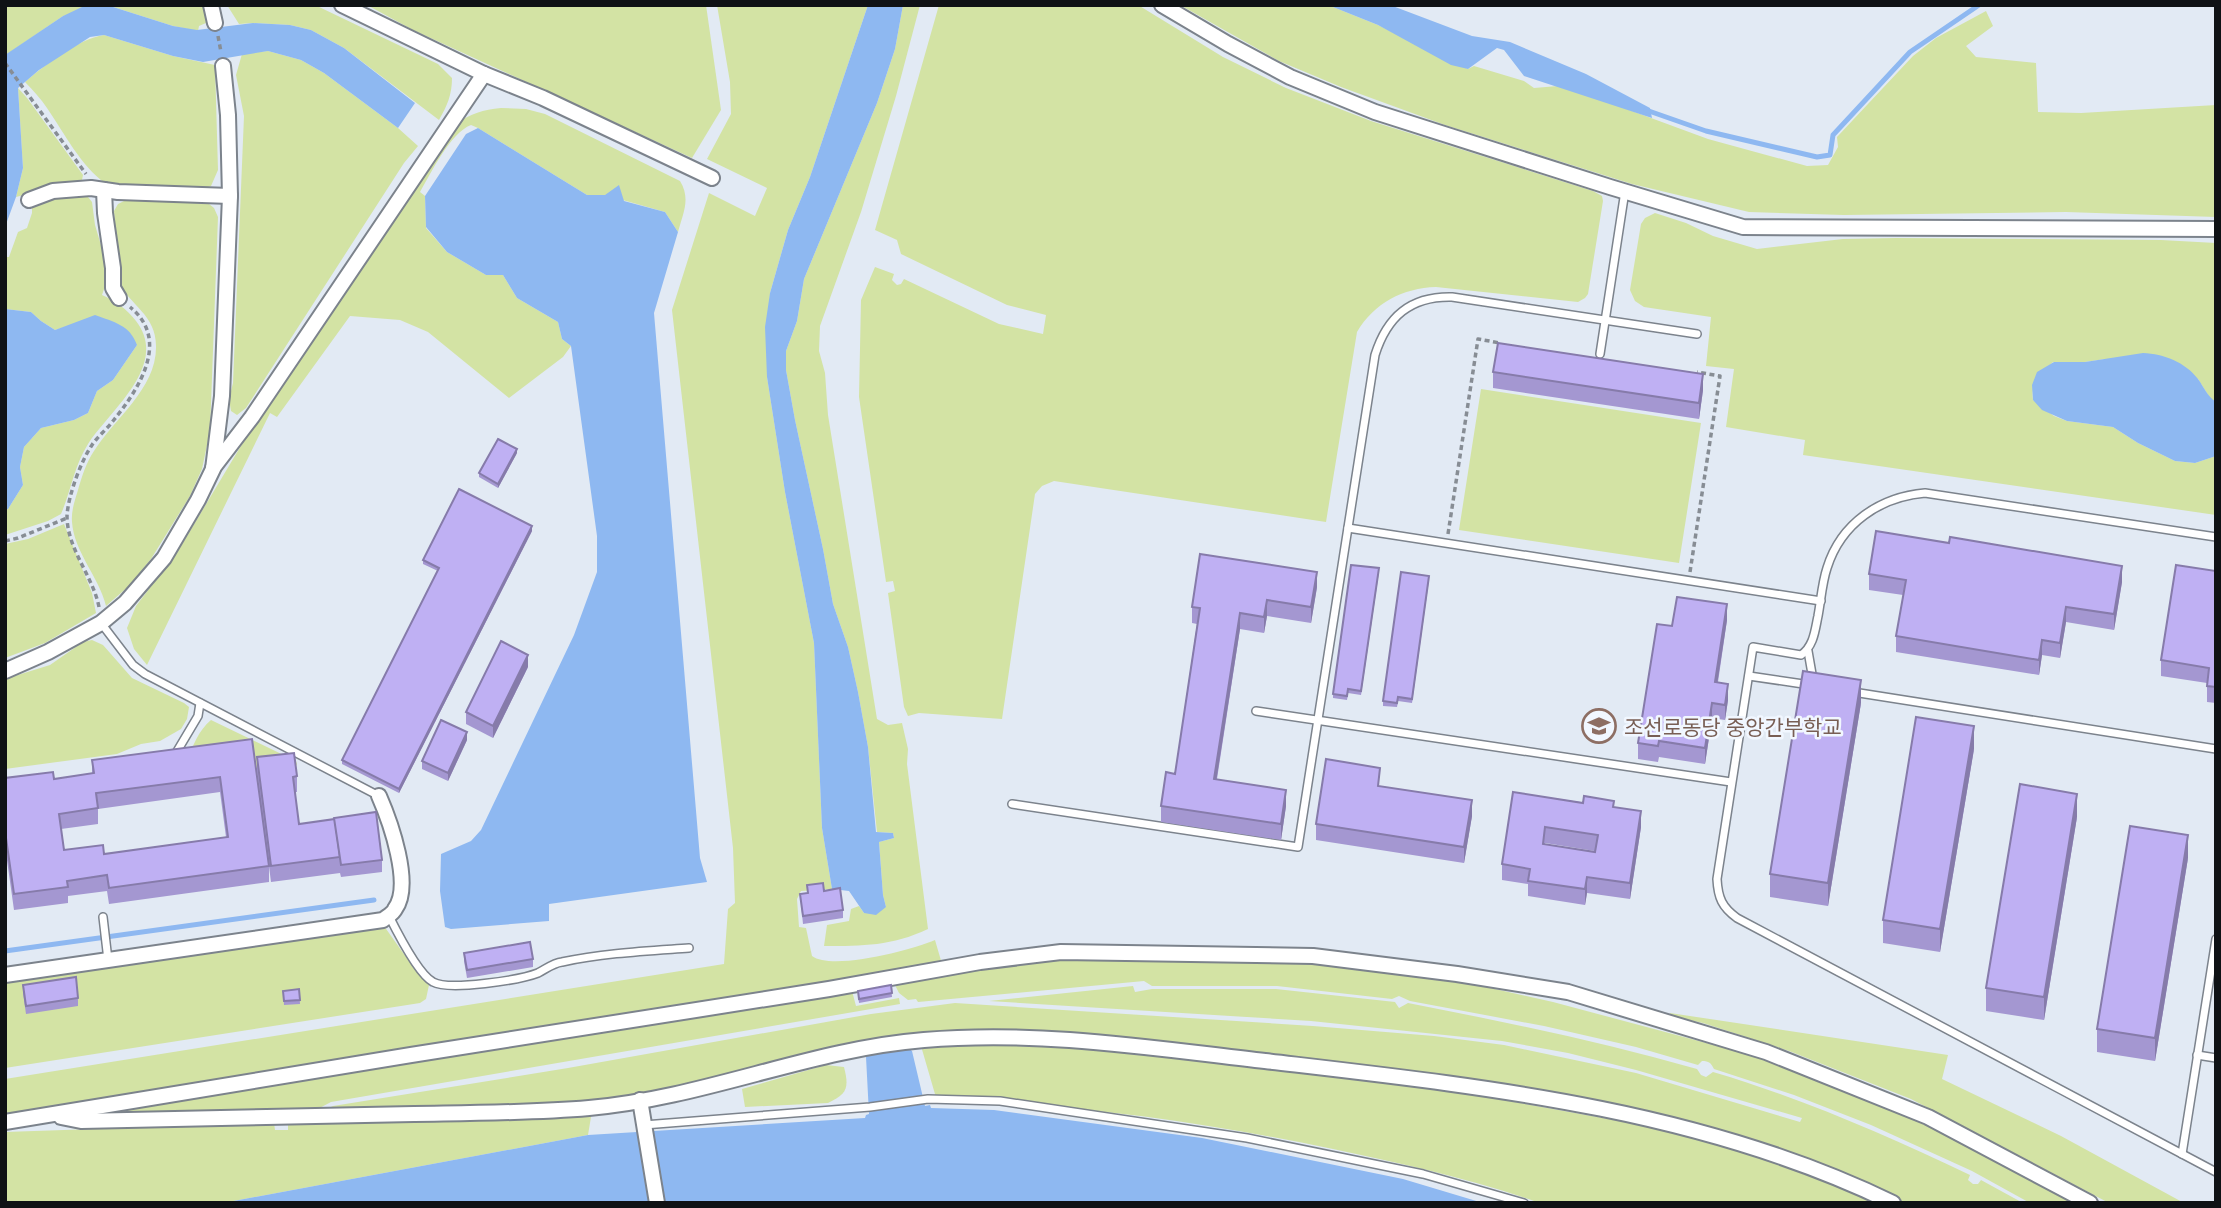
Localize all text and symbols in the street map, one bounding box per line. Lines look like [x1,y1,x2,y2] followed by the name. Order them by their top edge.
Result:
[1580,707,1618,745] school or university icon: 조선로동당 중앙간부학교
[1624,712,1842,740] place label: 조선로동당 중앙간부학교

